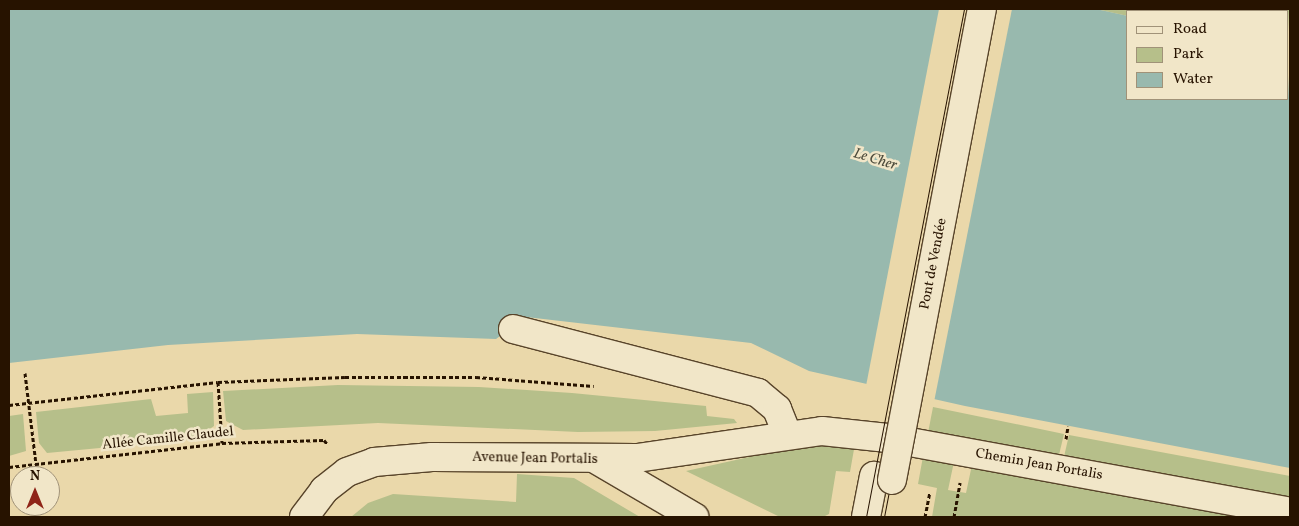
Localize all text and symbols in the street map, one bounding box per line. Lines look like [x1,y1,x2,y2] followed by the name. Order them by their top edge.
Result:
[1126,10,1289,100] legend
[1173,19,1207,40] text: Road
[1173,44,1204,65] text: Park
[1173,69,1213,90] text: Water
[851,145,899,175] water label: Le Cher
[917,217,951,311] street label: Pont de Vendée
[102,424,234,454] street label: Allée Camille Claudel
[974,446,1104,484] street label: Chemin Jean Portalis
[472,450,598,468] street label: Avenue Jean Portalis
[10,466,60,516] north arrow
[30,467,40,486] text: N

